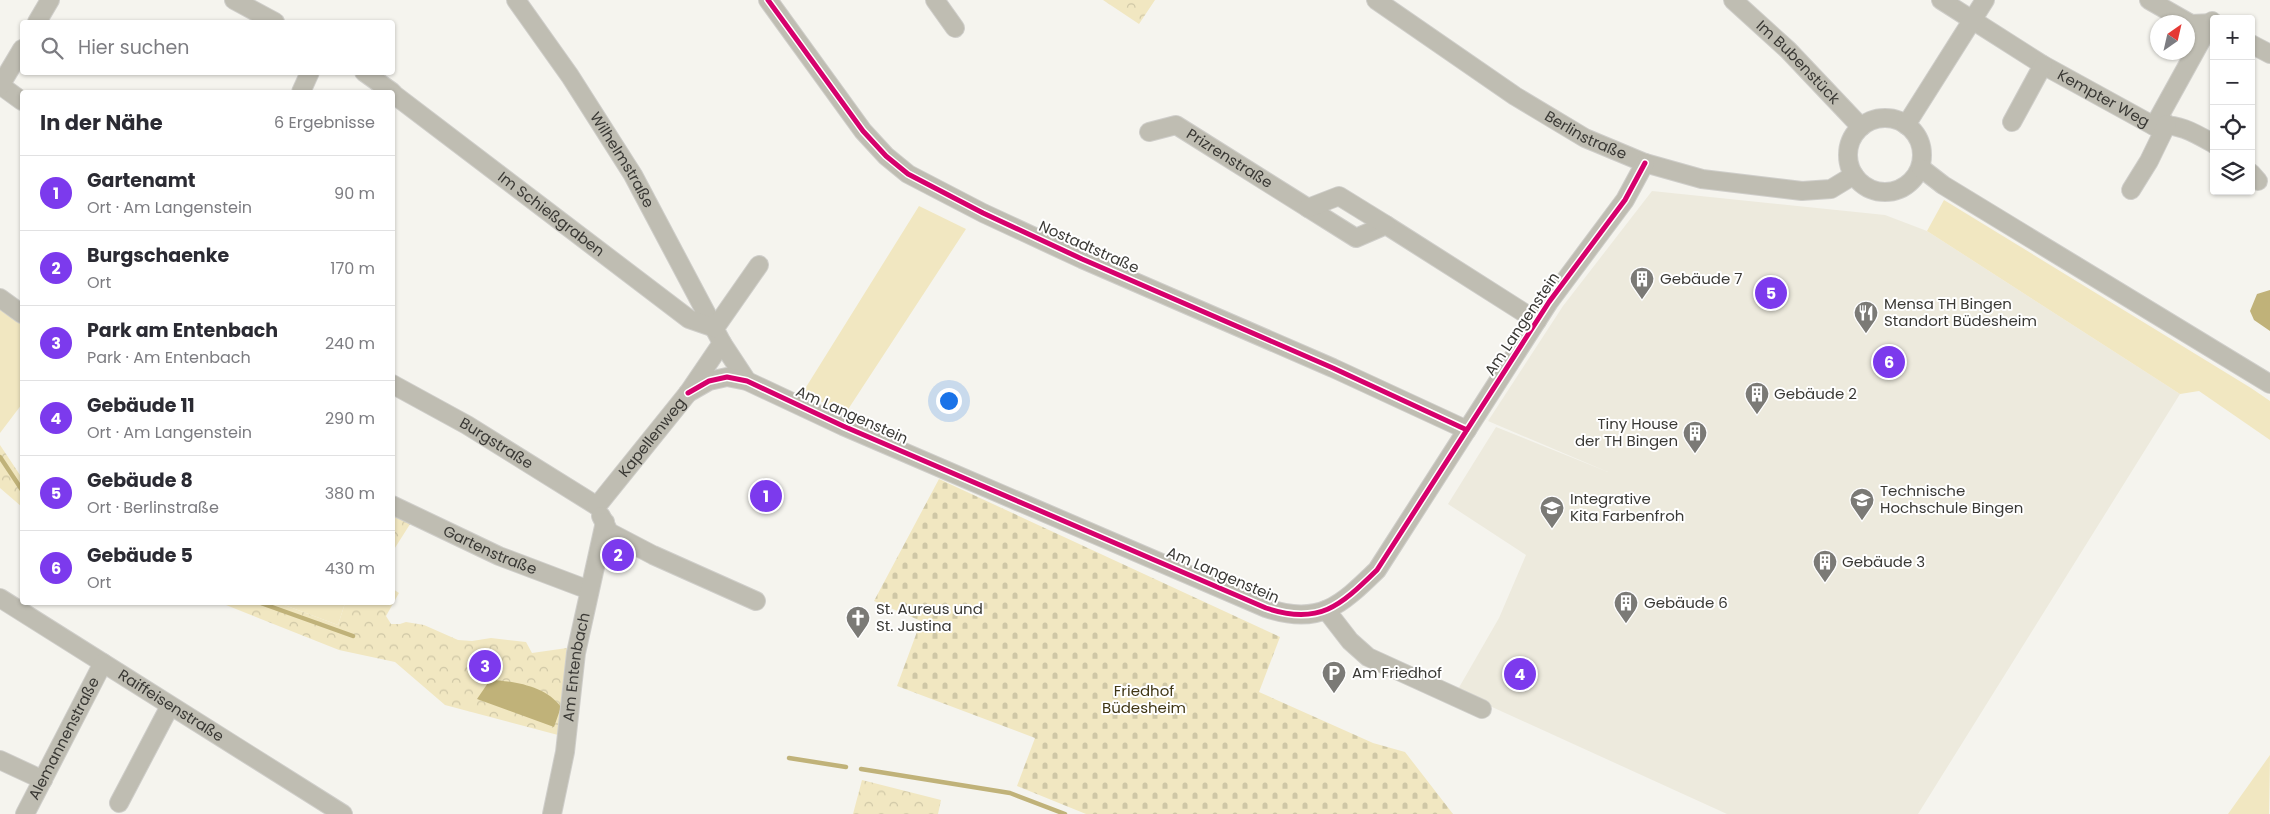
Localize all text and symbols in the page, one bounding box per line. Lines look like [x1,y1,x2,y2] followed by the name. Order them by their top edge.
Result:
[1752,15,1845,109] street label: Im Bubenstück
[2150,15,2195,60] north arrow
[2210,15,2255,195] map controls
[2210,15,2255,60] button: +
[20,20,395,75] search box
[38,34,66,62] icon: search
[78,34,189,61] text: Hier suchen
[2210,60,2255,105] button: −
[2054,64,2154,132] street label: Kempter Weg
[1541,105,1630,164] street label: Berlinstraße
[2210,105,2255,150] button: locate
[40,108,163,137] text: In der Nähe
[585,108,659,211] street label: Wilhelmstraße
[274,111,375,134] text: 6 Ergebnisse
[1183,123,1277,193] street label: Prizrenstraße
[2210,150,2255,195] button: layers
[494,166,609,261] street label: Im Schießgraben
[87,167,195,194] text: Gartenamt
[53,182,59,205] text: 1
[334,182,375,205] text: 90 m
[87,196,252,219] text: Ort · Am Langenstein
[1036,215,1143,278] street label: Nostadtstraße
[87,242,229,269] text: Burgschaenke
[51,257,61,280] text: 2
[330,257,375,280] text: 170 m
[1629,266,1655,300] building icon: Gebäude 7
[1479,268,1564,380] street label: Am Langenstein
[1660,268,1743,289] place label: Gebäude 7
[87,271,111,294] text: Ort
[1755,274,1787,312] pin: 5
[1884,293,2037,331] place label: Mensa TH Bingen Standort Büdesheim
[1853,300,1879,334] restaurant icon: Mensa TH Bingen Standort Büdesheim
[87,317,278,344] text: Park am Entenbach
[51,332,61,355] text: 3
[325,332,375,355] text: 240 m
[1873,343,1905,381] pin: 6
[87,346,251,369] text: Park · Am Entenbach
[793,380,912,449] street label: Am Langenstein
[1744,381,1770,415] building icon: Gebäude 2
[1774,383,1857,404] place label: Gebäude 2
[936,388,962,414] your location
[87,392,195,419] text: Gebäude 11
[613,393,690,481] street label: Kapellenweg
[51,407,61,430] text: 4
[325,407,375,430] text: 290 m
[456,412,537,474] street label: Burgstraße
[1575,413,1678,451] place label: Tiny House der TH Bingen
[1682,420,1708,454] building icon: Tiny House der TH Bingen
[87,421,252,444] text: Ort · Am Langenstein
[87,467,193,494] text: Gebäude 8
[750,477,782,515] pin: 1
[1880,480,2023,518] place label: Technische Hochschule Bingen
[51,482,61,505] text: 5
[325,482,375,505] text: 380 m
[1849,487,1875,521] school or university icon: Technische Hochschule Bingen
[1570,488,1684,526] place label: Integrative Kita Farbenfroh
[1539,495,1565,529] school or university icon: Integrative Kita Farbenfroh
[87,496,219,519] text: Ort · Berlinstraße
[440,520,540,579] street label: Gartenstraße
[602,536,634,574] pin: 2
[1164,541,1283,608] street label: Am Langenstein
[87,542,193,569] text: Gebäude 5
[1812,549,1838,583] building icon: Gebäude 3
[1842,551,1925,572] place label: Gebäude 3
[51,557,61,580] text: 6
[325,557,375,580] text: 430 m
[87,571,111,594] text: Ort
[1613,590,1639,624] building icon: Gebäude 6
[1644,592,1728,613] place label: Gebäude 6
[876,598,983,636] place label: St. Aureus und St. Justina
[845,605,871,639] church icon: St. Aureus und St. Justina
[557,610,595,723] street label: Am Entenbach
[469,647,501,685] pin: 3
[1504,655,1536,693] pin: 4
[1321,660,1347,694] parking icon: Am Friedhof
[1352,662,1442,683] place label: Am Friedhof
[114,664,228,746] street label: Raiffeisenstraße
[23,673,104,803] street label: Alemannenstraße
[1102,680,1186,718] park label: Friedhof Büdesheim

